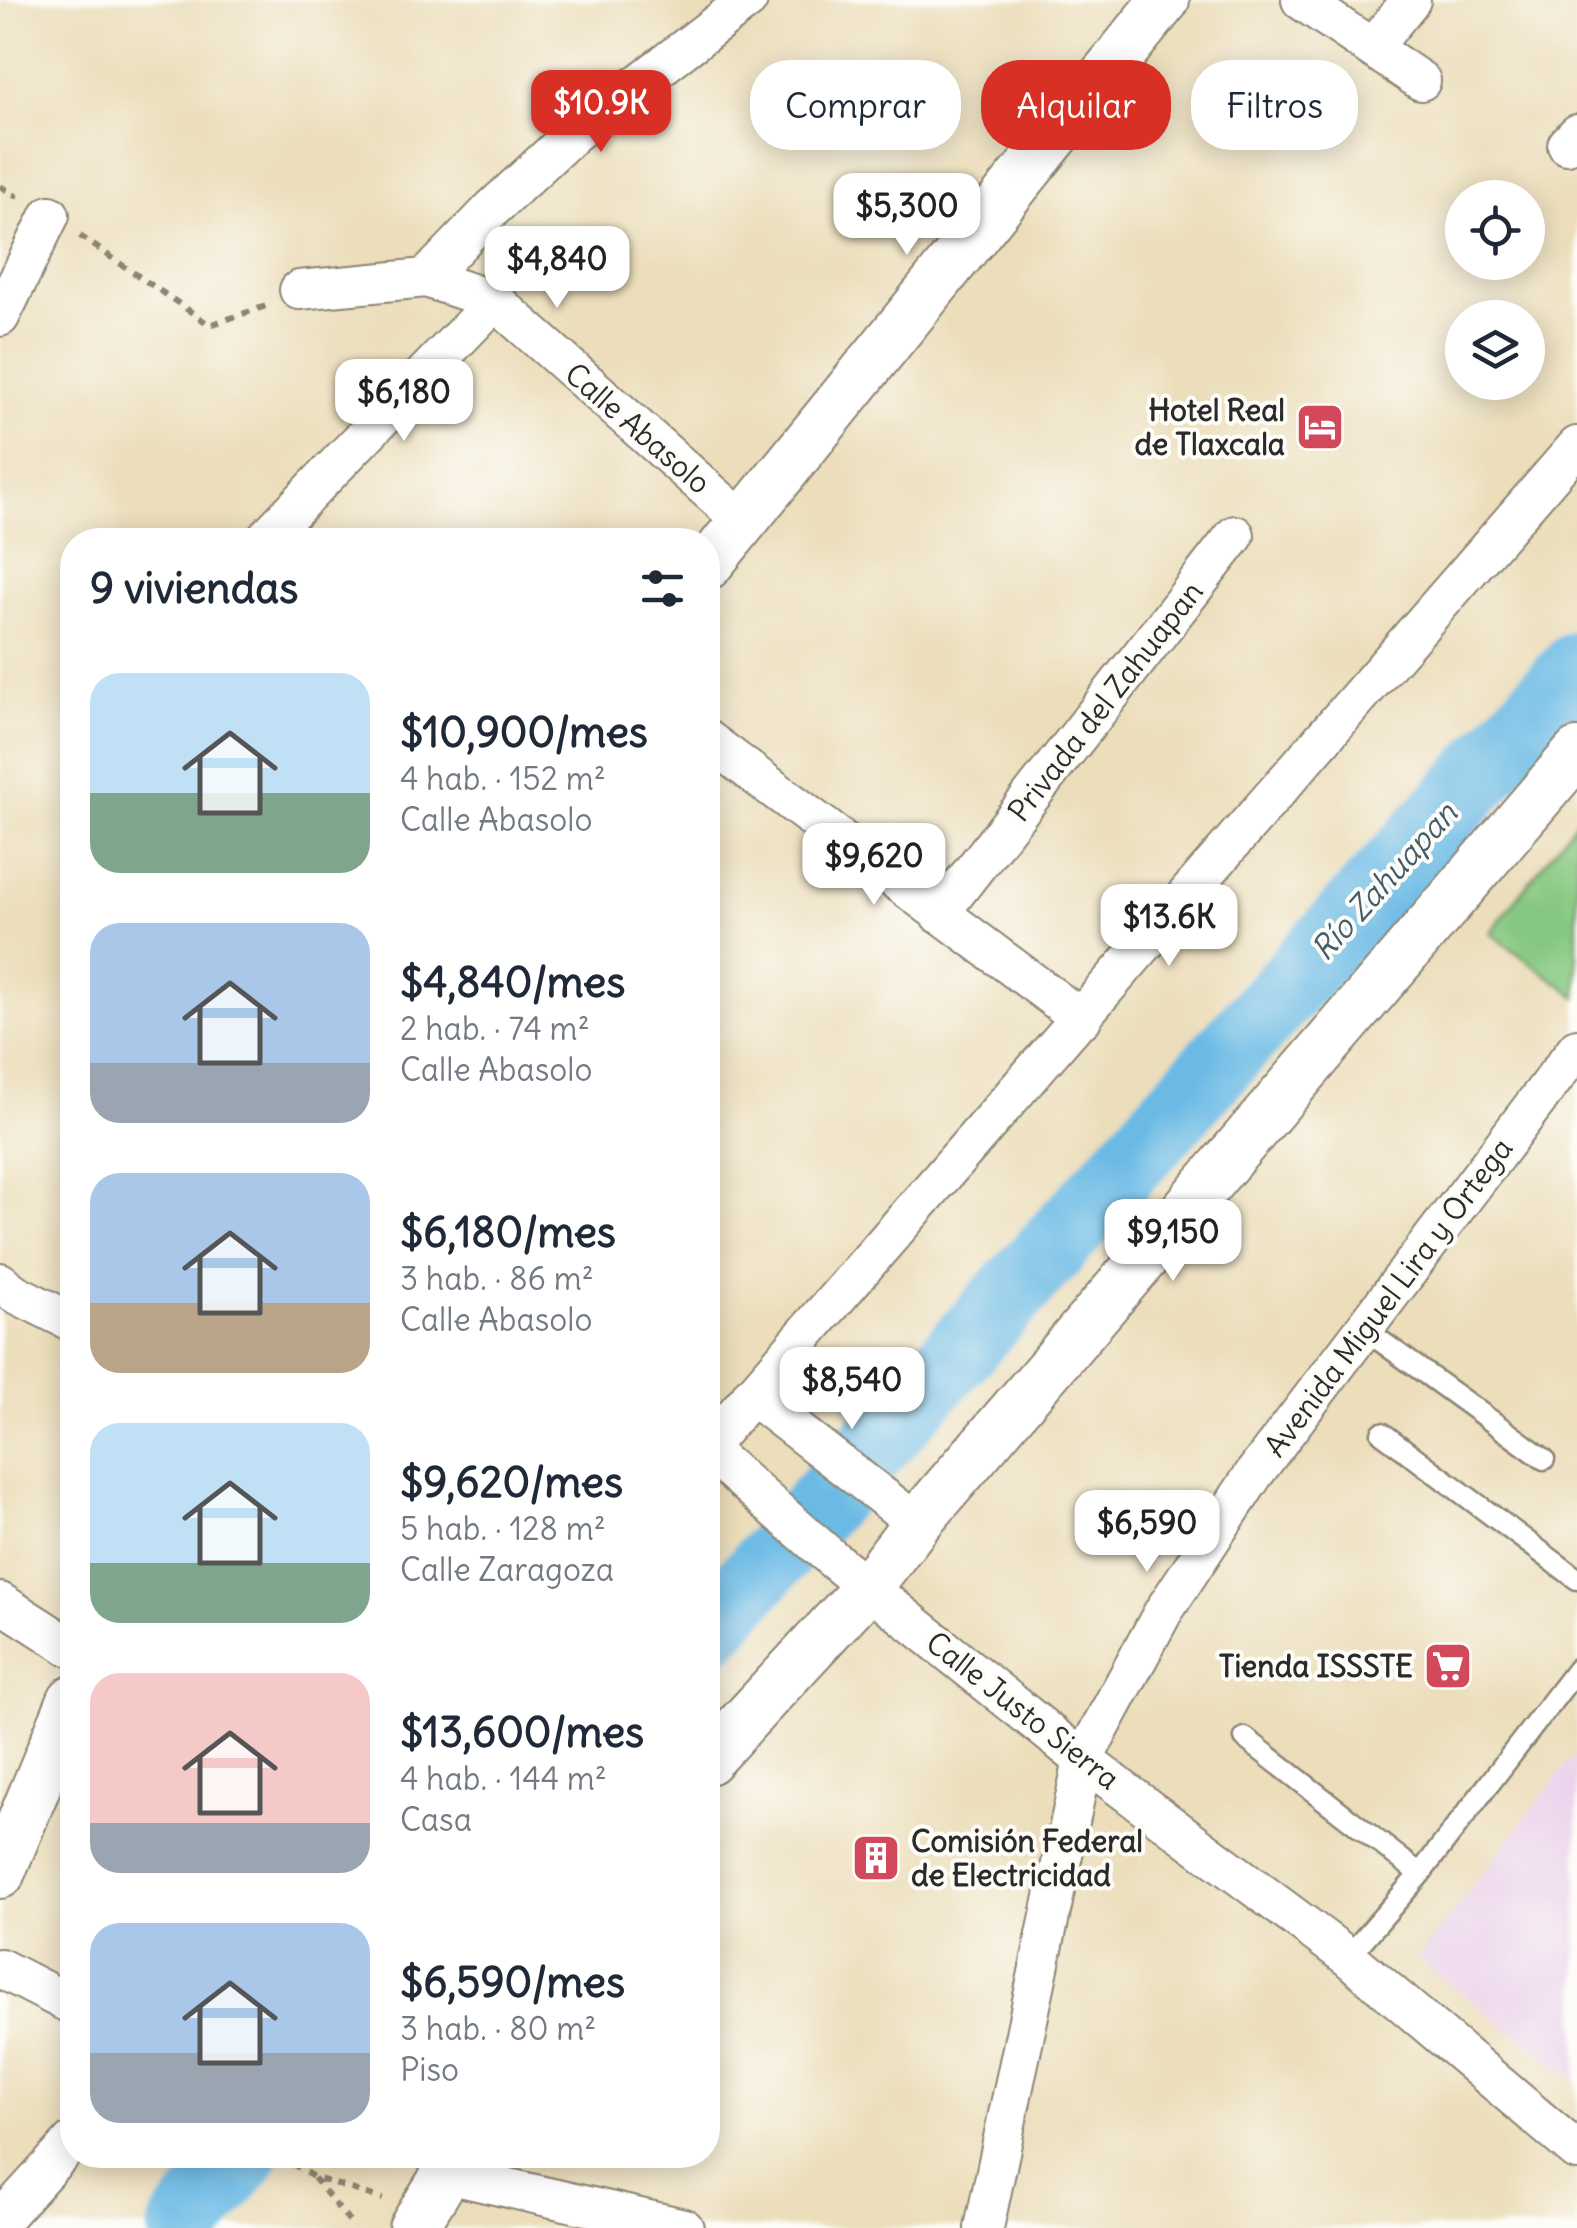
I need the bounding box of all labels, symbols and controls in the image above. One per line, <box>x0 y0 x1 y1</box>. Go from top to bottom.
chip: Comprar <box>750 60 961 150</box>
chip: Alquilar <box>981 60 1171 150</box>
chip: Filtros <box>1191 60 1358 150</box>
pin: $10.9K <box>520 70 682 155</box>
text: $10.9K <box>553 82 649 123</box>
pin: $5,300 <box>826 173 988 258</box>
map controls <box>1445 180 1545 400</box>
button: locate <box>1445 180 1545 280</box>
text: $5,300 <box>855 185 959 226</box>
pin: $4,840 <box>476 226 638 311</box>
text: $4,840 <box>507 238 607 279</box>
button: layers <box>1445 300 1545 400</box>
street label: Calle Abasolo <box>557 354 719 502</box>
pin: $6,180 <box>323 359 485 444</box>
text: $6,180 <box>357 371 451 412</box>
place label: Hotel Real de Tlaxcala <box>1134 391 1285 463</box>
hotel icon: Hotel Real de Tlaxcala <box>1294 401 1346 453</box>
icon: filters <box>635 561 690 616</box>
text: 9 viviendas <box>90 562 298 614</box>
street label: Privada del Zahuapan <box>999 573 1211 829</box>
text: $10,900/mes <box>400 706 648 758</box>
icon: home <box>170 713 290 833</box>
text: 4 hab. · 152 m² <box>400 758 606 799</box>
water label: Río Zahuapan <box>1302 792 1467 969</box>
text: Calle Abasolo <box>400 799 592 840</box>
pin: $9,620 <box>793 823 955 908</box>
text: $9,620 <box>824 835 924 876</box>
pin: $13.6K <box>1088 884 1250 969</box>
text: $13.6K <box>1123 896 1215 937</box>
text: $4,840/mes <box>400 956 625 1008</box>
icon: home <box>170 963 290 1083</box>
text: 2 hab. · 74 m² <box>400 1008 590 1049</box>
text: Calle Abasolo <box>400 1049 592 1090</box>
street label: Avenida Miguel Lira y Ortega <box>1256 1130 1520 1464</box>
pin: $9,150 <box>1092 1199 1254 1284</box>
text: $6,180/mes <box>400 1206 616 1258</box>
text: $9,150 <box>1126 1211 1220 1252</box>
icon: home <box>170 1213 290 1333</box>
text: 3 hab. · 86 m² <box>400 1258 594 1299</box>
text: Calle Abasolo <box>400 1299 592 1340</box>
pin: $8,540 <box>771 1347 933 1432</box>
text: $8,540 <box>802 1359 902 1400</box>
text: $9,620/mes <box>400 1456 623 1508</box>
icon: home <box>170 1463 290 1583</box>
pin: $6,590 <box>1066 1490 1228 1575</box>
text: $6,590 <box>1097 1502 1197 1543</box>
text: 5 hab. · 128 m² <box>400 1508 606 1549</box>
text: Calle Zaragoza <box>400 1549 614 1590</box>
street label: Calle Justo Sierra <box>919 1623 1127 1797</box>
supermarket icon: Tienda ISSSTE <box>1422 1640 1474 1692</box>
place label: Tienda ISSSTE <box>1219 1647 1413 1685</box>
text: $13,600/mes <box>400 1706 644 1758</box>
icon: home <box>170 1713 290 1833</box>
text: 4 hab. · 144 m² <box>400 1758 607 1799</box>
text: Casa <box>400 1799 472 1840</box>
place label: Comisión Federal de Electricidad <box>911 1822 1143 1894</box>
building icon: Comisión Federal de Electricidad <box>850 1832 902 1884</box>
text: $6,590/mes <box>400 1956 625 2008</box>
icon: home <box>170 1963 290 2083</box>
text: 3 hab. · 80 m² <box>400 2008 596 2049</box>
text: Piso <box>400 2049 459 2090</box>

